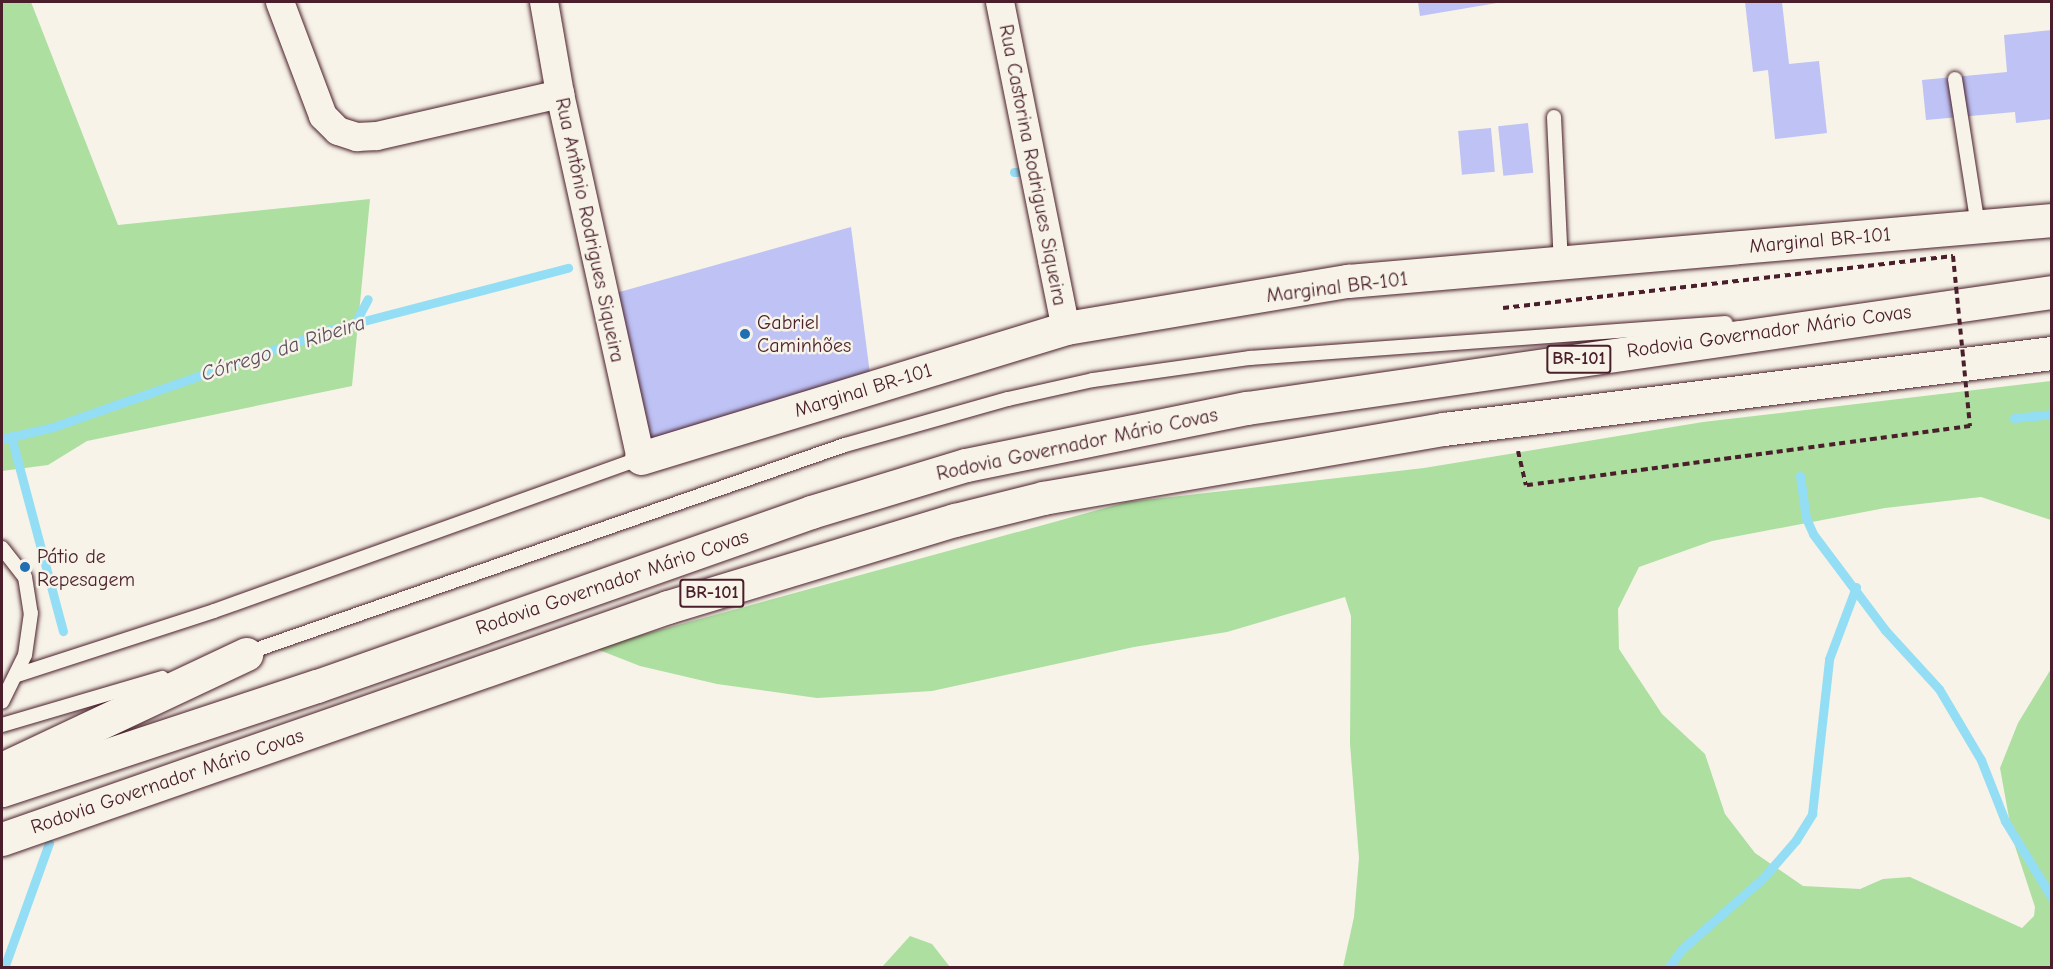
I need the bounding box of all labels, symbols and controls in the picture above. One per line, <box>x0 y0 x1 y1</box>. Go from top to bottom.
street label: Rua Castorina Rodrigues Siqueira <box>994 22 1072 308</box>
street label: Rua Antônio Rodrigues Siqueira <box>550 95 630 365</box>
street label: Marginal BR-101 <box>1748 222 1892 258</box>
street label: Marginal BR-101 <box>1265 266 1409 308</box>
street label: Rodovia Governador Mário Covas <box>1625 299 1913 363</box>
water label: Córrego da Ribeira <box>198 310 368 386</box>
place label: Gabriel Caminhões <box>757 310 851 357</box>
marker: Gabriel Caminhões <box>738 327 752 341</box>
road number: BR-101 <box>1546 344 1612 374</box>
street label: Marginal BR-101 <box>791 358 935 422</box>
street label: Rodovia Governador Mário Covas <box>934 402 1220 486</box>
street label: Rodovia Governador Mário Covas <box>472 524 752 640</box>
place label: Pátio de Repesagem <box>37 544 135 591</box>
marker: Pátio de Repesagem <box>18 560 32 574</box>
road number: BR-101 <box>679 578 745 608</box>
street label: Rodovia Governador Mário Covas <box>27 723 307 839</box>

